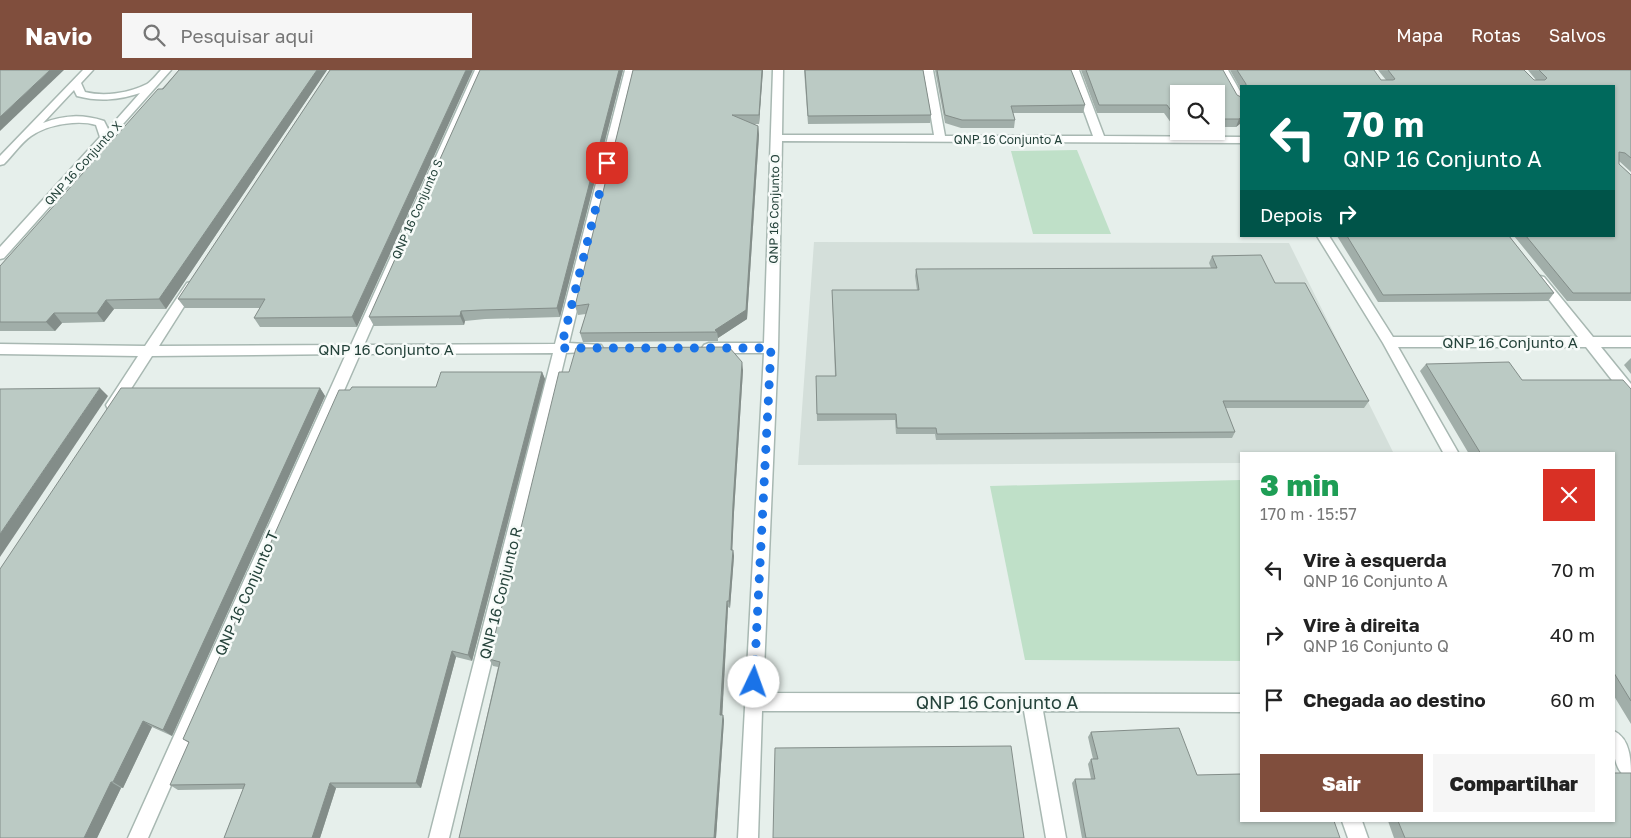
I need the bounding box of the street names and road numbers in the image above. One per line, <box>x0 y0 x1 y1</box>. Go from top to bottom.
street label: QNP 16 Conjunto X <box>41 118 125 208</box>
street label: QNP 16 Conjunto A <box>954 132 1062 147</box>
street label: QNP 16 Conjunto O <box>766 154 782 264</box>
street label: QNP 16 Conjunto S <box>388 156 446 261</box>
street label: QNP 16 Conjunto A <box>1442 333 1578 351</box>
street label: QNP 16 Conjunto A <box>318 340 454 358</box>
street label: QNP 16 Conjunto R <box>475 525 525 661</box>
street label: QNP 16 Conjunto T <box>210 528 282 658</box>
street label: QNP 16 Conjunto A <box>916 691 1078 713</box>

